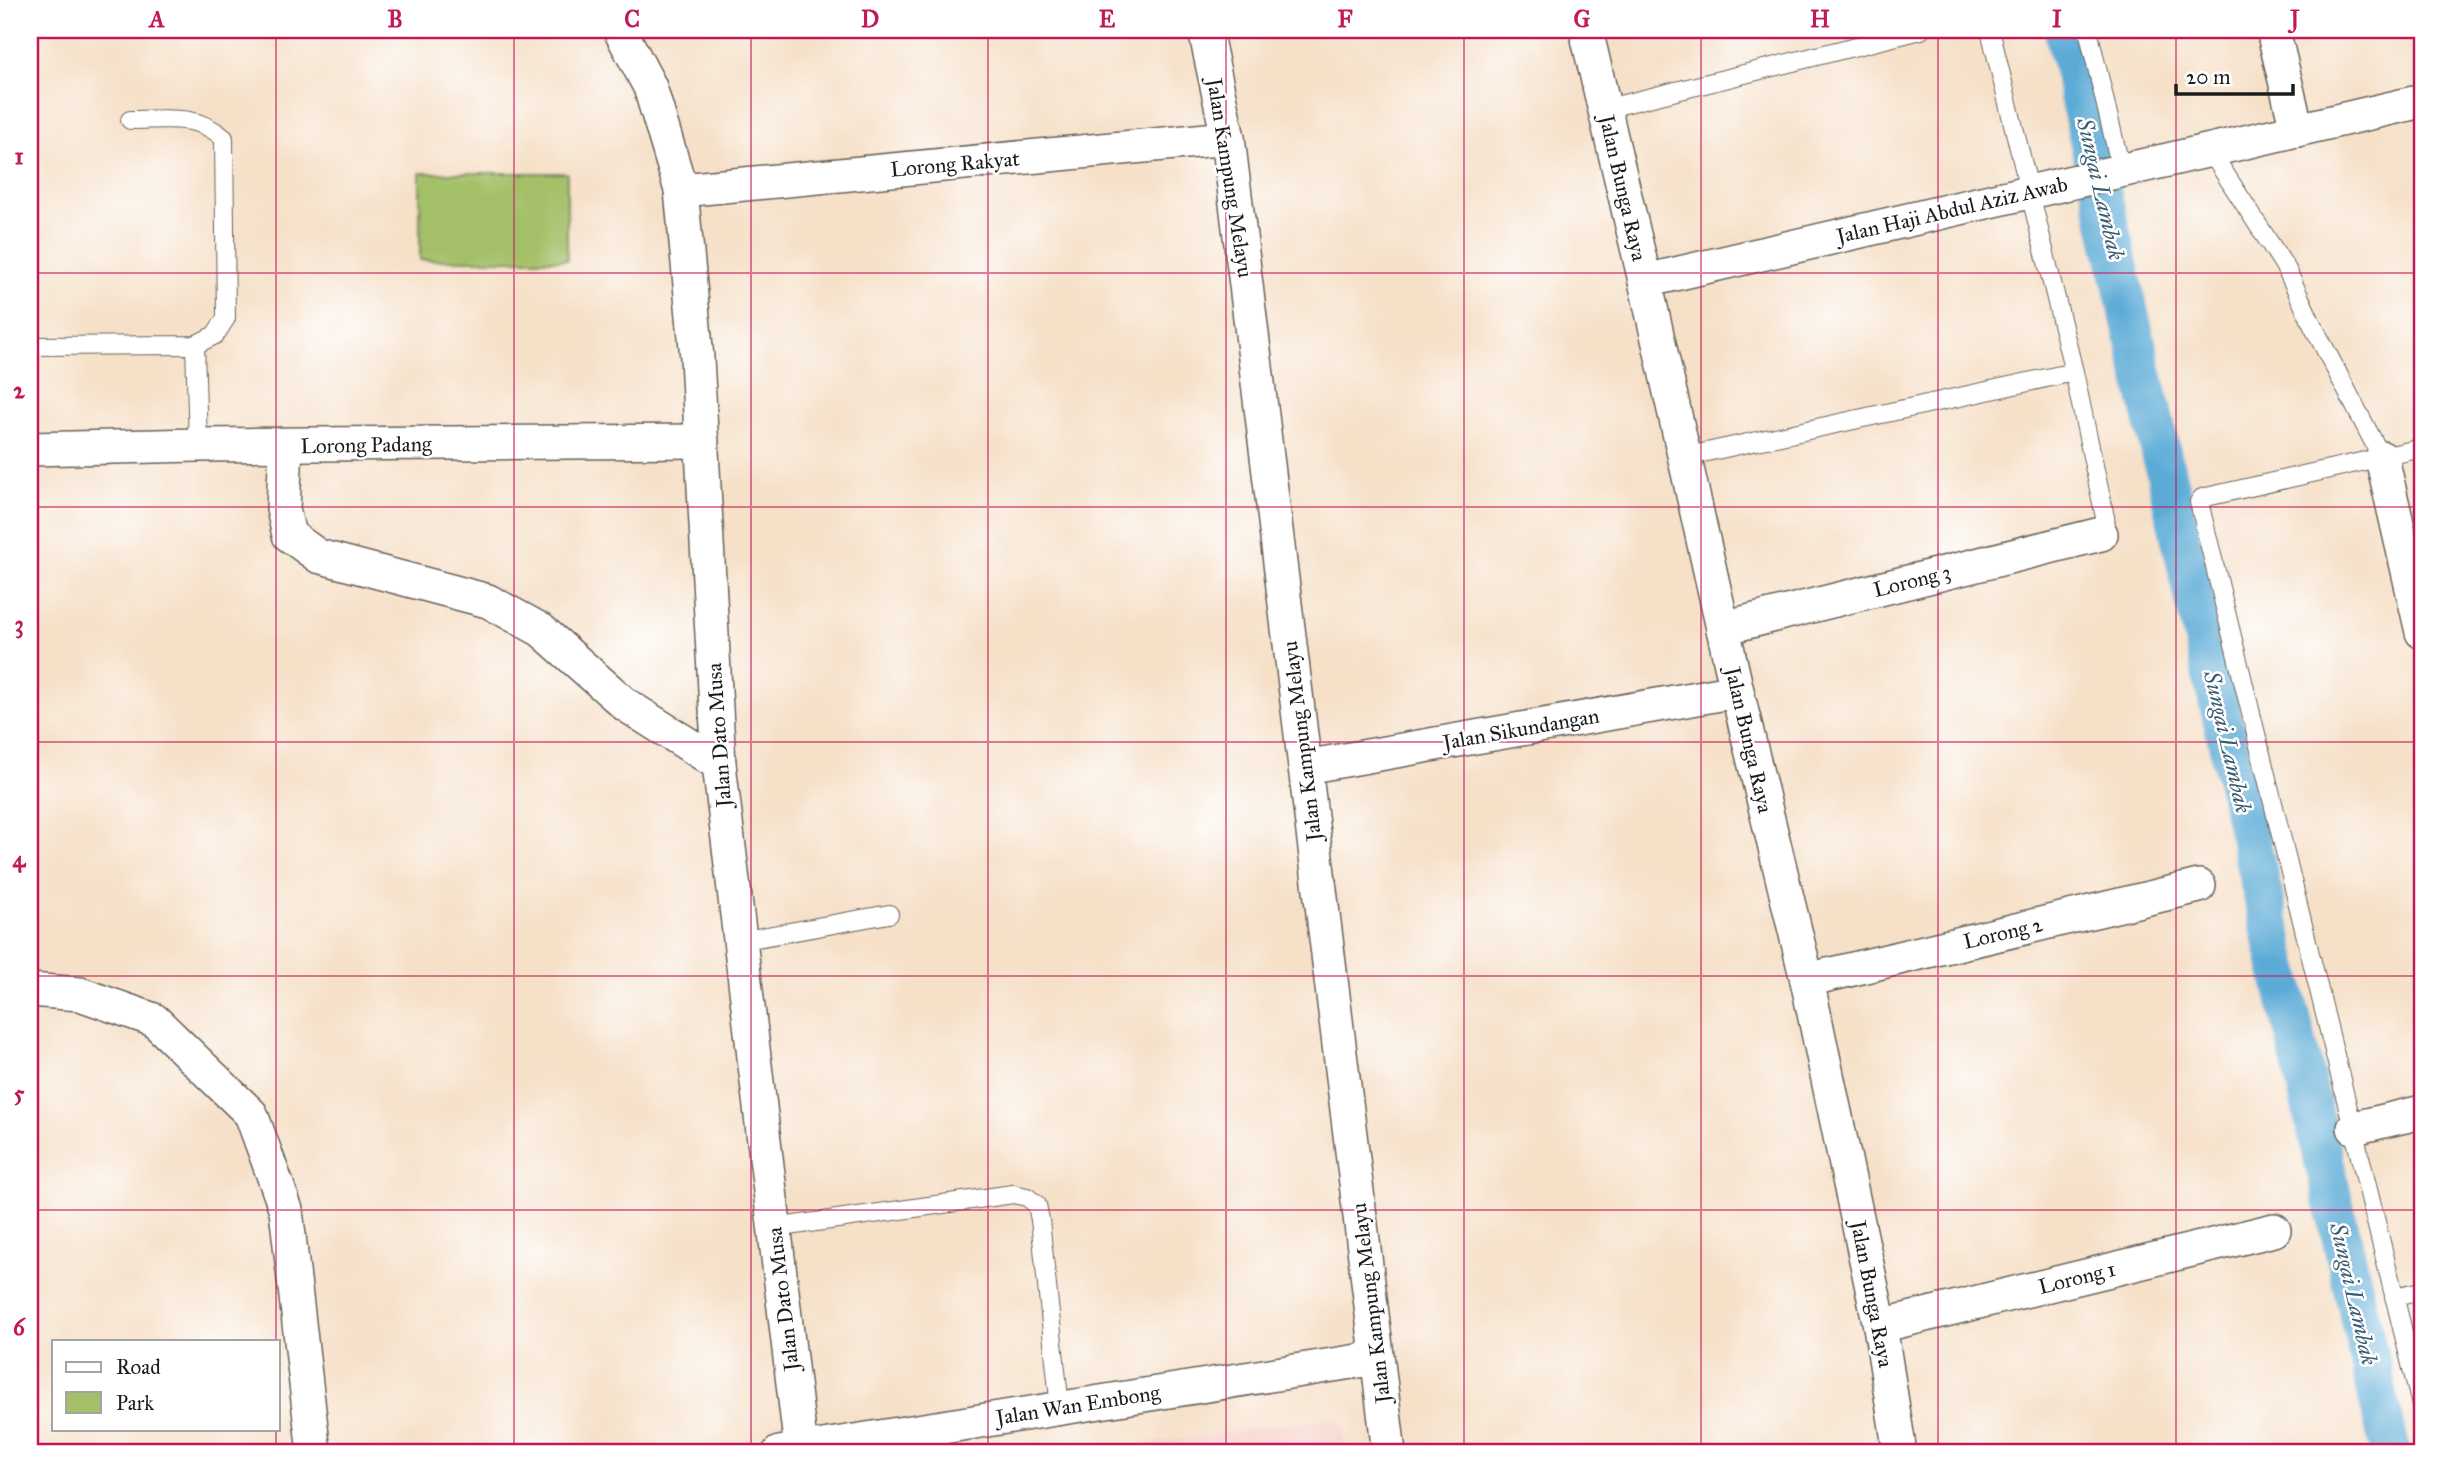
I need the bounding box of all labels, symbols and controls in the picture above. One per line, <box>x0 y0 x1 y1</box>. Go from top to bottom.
text: A <box>147 5 165 33</box>
text: B <box>387 5 403 33</box>
text: C <box>624 5 640 33</box>
text: D <box>861 5 879 33</box>
text: E <box>1099 5 1116 33</box>
text: F <box>1337 5 1353 33</box>
text: G <box>1574 5 1591 33</box>
text: H <box>1810 5 1830 33</box>
text: I <box>2052 5 2062 33</box>
text: J <box>2287 5 2300 34</box>
scale bar <box>2176 52 2293 96</box>
text: 20 m <box>2186 64 2231 90</box>
street label: Jalan Kampung Melayu <box>1201 74 1259 280</box>
street label: Jalan Bunga Raya <box>1593 111 1652 264</box>
water label: Sungai Lambak <box>2071 114 2131 263</box>
text: 1 <box>14 142 24 170</box>
street label: Lorong Rakyat <box>889 145 1021 183</box>
street label: Jalan Haji Abdul Aziz Awab <box>1832 171 2070 250</box>
text: 2 <box>13 376 25 404</box>
street label: Lorong Padang <box>300 431 432 459</box>
street label: Lorong 3 <box>1871 559 1953 603</box>
text: 3 <box>14 610 24 639</box>
street label: Jalan Kampung Melayu <box>1277 639 1327 845</box>
street label: Jalan Dato Musa <box>701 662 737 810</box>
street label: Jalan Bunga Raya <box>1719 663 1778 816</box>
water label: Sungai Lambak <box>2198 667 2258 816</box>
street label: Jalan Sikundangan <box>1439 702 1601 756</box>
text: 4 <box>13 845 27 873</box>
street label: Lorong 2 <box>1961 911 2046 955</box>
text: 5 <box>14 1079 25 1107</box>
street label: Jalan Kampung Melayu <box>1346 1201 1396 1407</box>
street label: Jalan Bunga Raya <box>1845 1216 1899 1370</box>
water label: Sungai Lambak <box>2324 1219 2384 1368</box>
street label: Jalan Dato Musa <box>761 1226 805 1374</box>
street label: Lorong 1 <box>2036 1256 2118 1300</box>
text: 6 <box>13 1313 26 1341</box>
legend <box>52 1340 280 1430</box>
text: Road <box>116 1354 161 1380</box>
street label: Jalan Wan Embong <box>992 1379 1162 1431</box>
text: Park <box>116 1390 154 1416</box>

